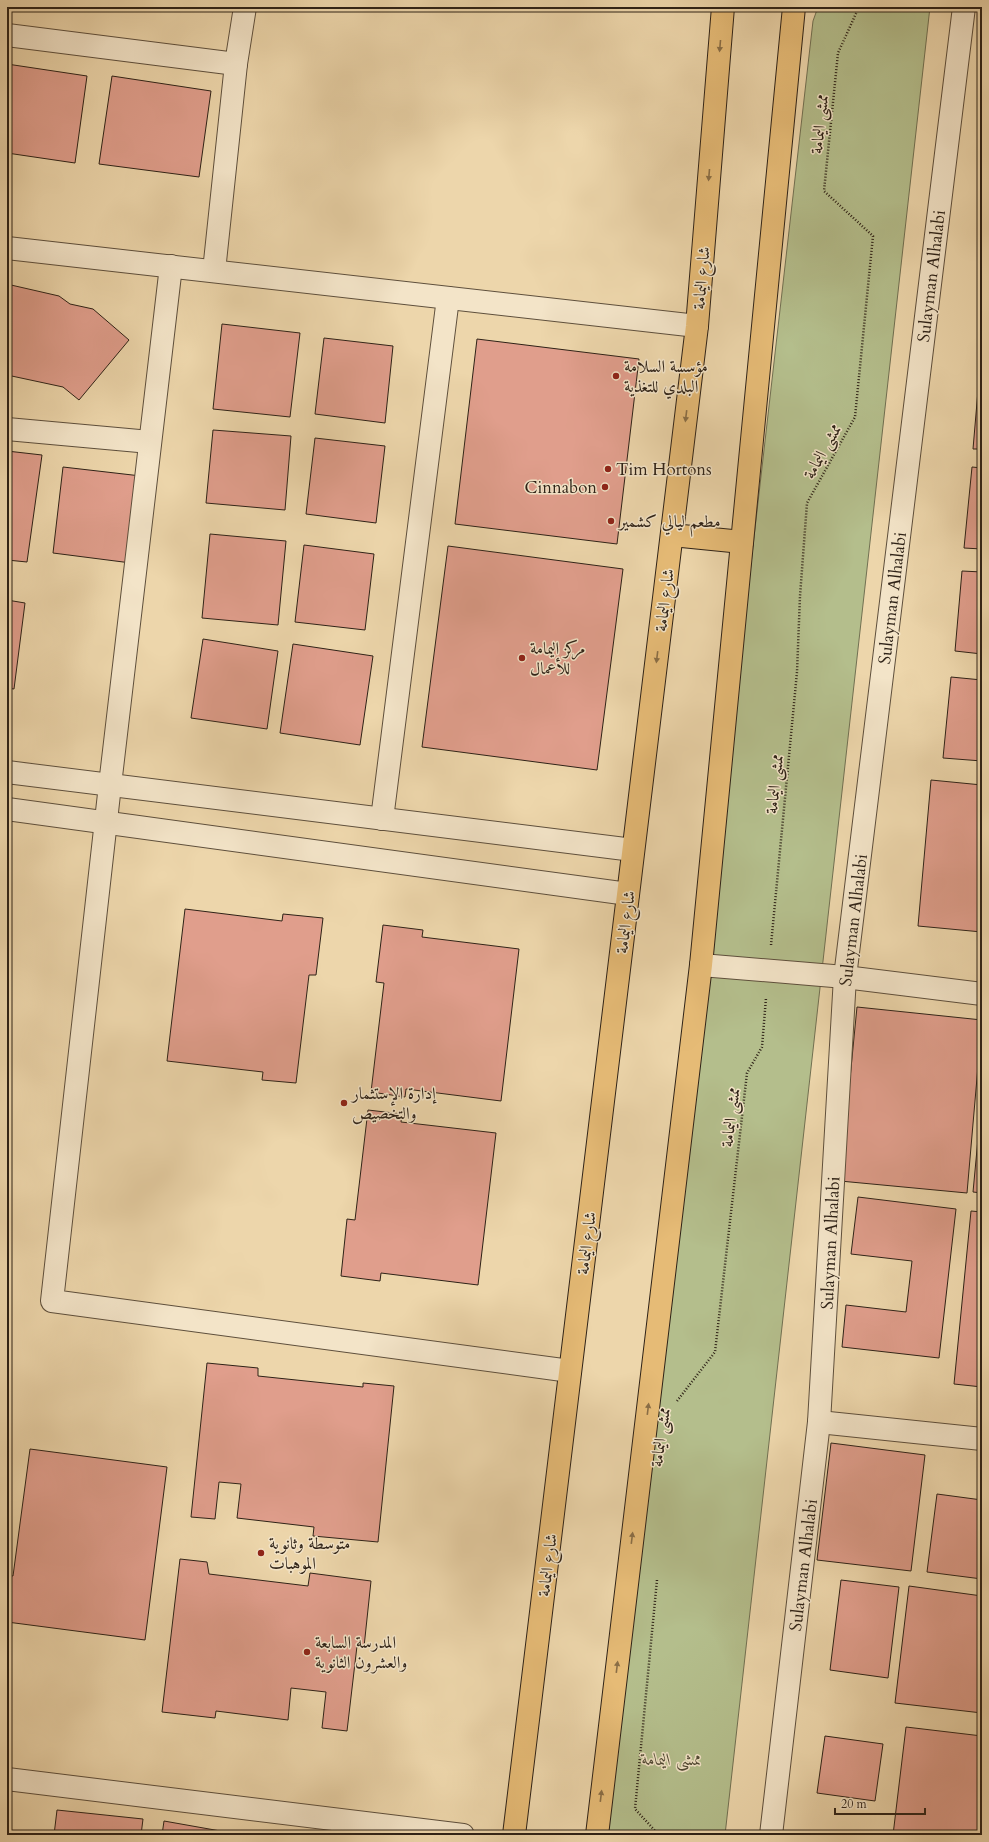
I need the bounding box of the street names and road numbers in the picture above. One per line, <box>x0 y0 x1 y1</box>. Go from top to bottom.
street label: ممشى اليمامة <box>805 93 835 155</box>
street label: Sulayman Alhalabi <box>912 208 951 344</box>
street label: شارع اليمامة <box>687 246 718 311</box>
street label: ممشى اليمامة <box>798 419 848 484</box>
street label: Sulayman Alhalabi <box>873 530 912 666</box>
street label: شارع اليمامة <box>649 567 682 633</box>
street label: ممشى اليمامة <box>760 753 790 815</box>
street label: Sulayman Alhalabi <box>834 852 873 988</box>
street label: شارع اليمامة <box>610 889 643 955</box>
street label: ممشى اليمامة <box>715 1086 747 1149</box>
street label: Sulayman Alhalabi <box>816 1176 845 1310</box>
street label: شارع اليمامة <box>571 1210 604 1276</box>
street label: ممشى اليمامة <box>645 1406 677 1469</box>
street label: Sulayman Alhalabi <box>784 1497 823 1633</box>
street label: شارع اليمامة <box>532 1532 565 1598</box>

